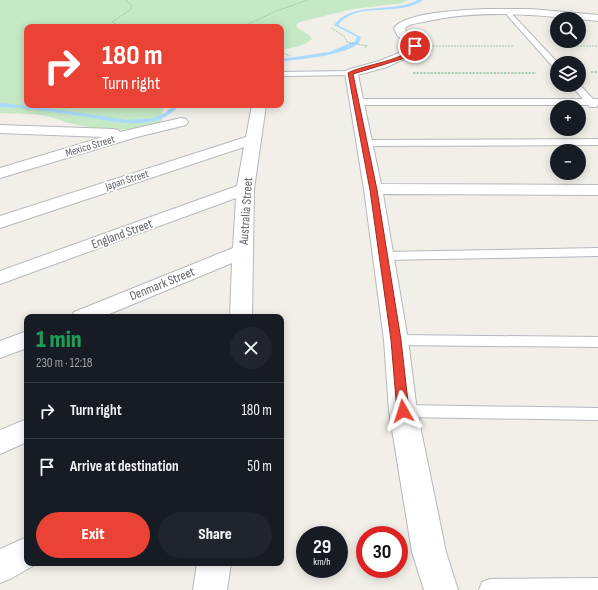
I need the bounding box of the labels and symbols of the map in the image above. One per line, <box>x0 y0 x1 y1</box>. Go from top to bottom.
pin <box>398 29 432 63</box>
street label: Mexico Street <box>64 132 117 160</box>
street label: Japan Street <box>103 167 151 193</box>
street label: Australia Street <box>236 177 256 246</box>
street label: England Street <box>89 216 155 252</box>
street label: Denmark Street <box>127 264 197 304</box>
position arrow <box>382 390 424 432</box>
speed limit sign: 30 <box>356 526 408 578</box>

